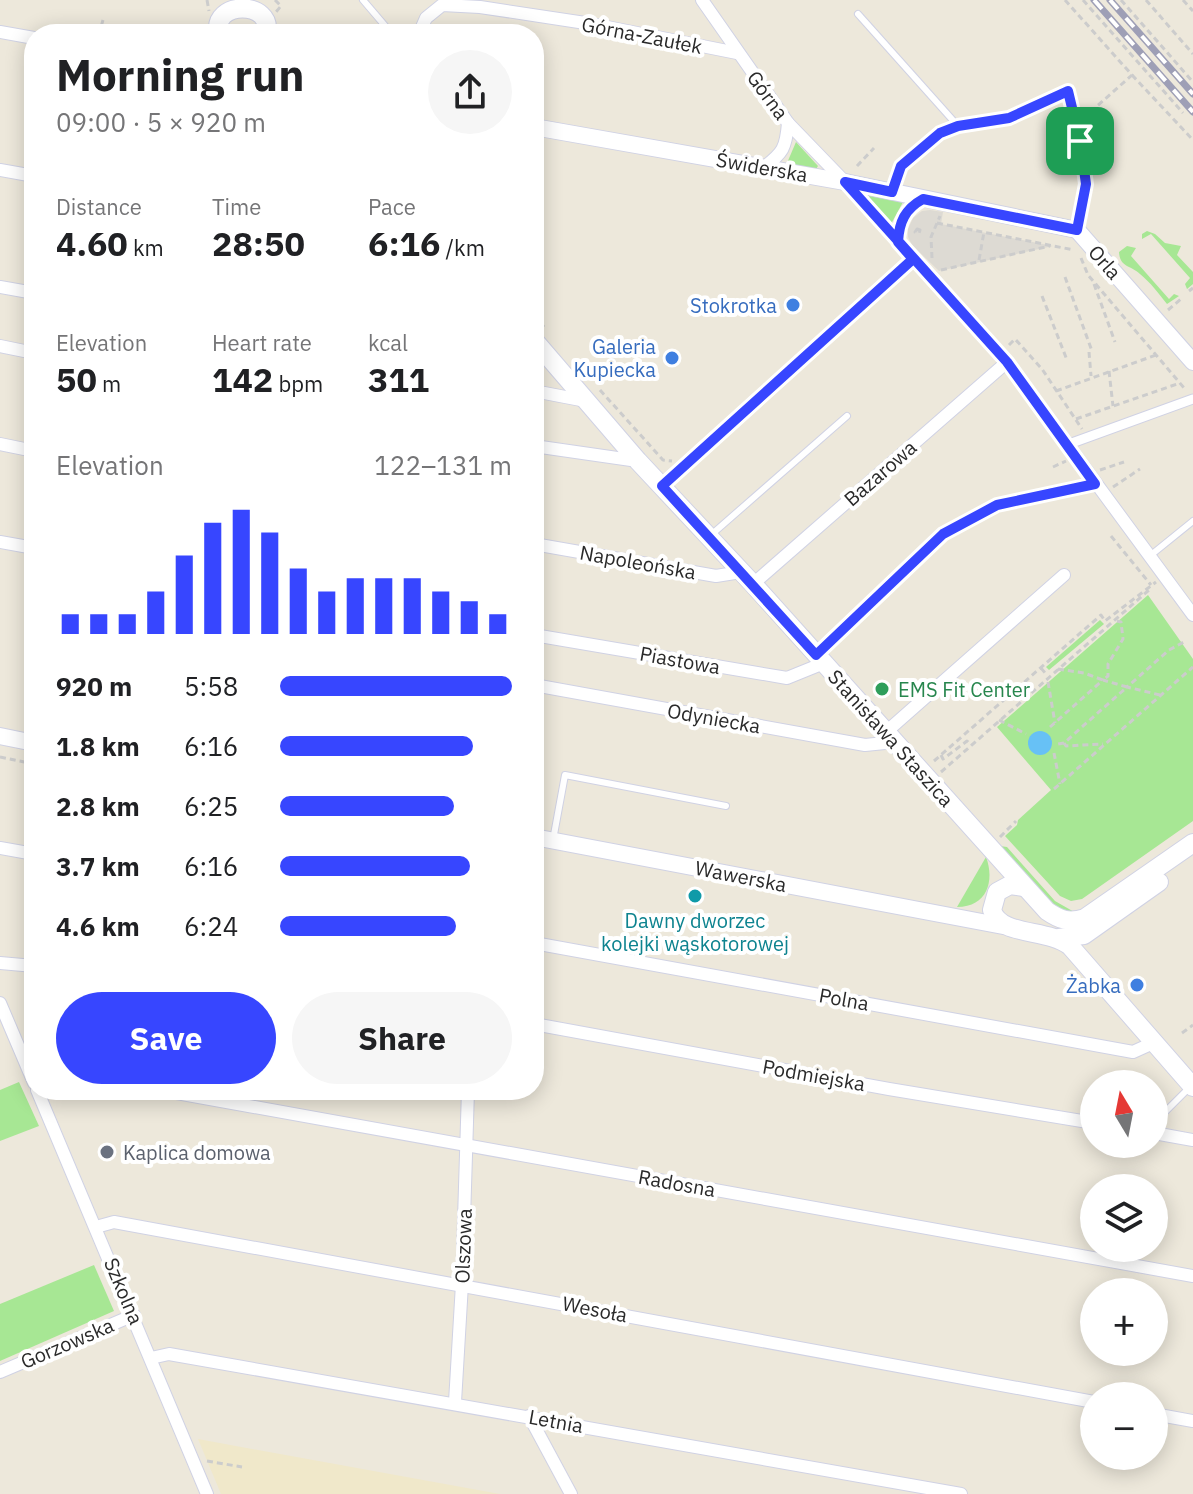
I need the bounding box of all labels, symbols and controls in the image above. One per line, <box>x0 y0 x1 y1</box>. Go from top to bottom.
street label: Górna-Zaułek <box>579 10 705 60</box>
text: Morning run <box>56 46 305 103</box>
button: share <box>428 50 512 134</box>
street label: Górna <box>741 65 795 125</box>
text: 09:00 · 5 × 920 m <box>56 105 266 139</box>
pin <box>1046 107 1114 175</box>
icon: arrive <box>1058 119 1102 163</box>
street label: Świderska <box>714 146 810 188</box>
text: Distance <box>56 192 142 221</box>
text: Time <box>212 192 261 221</box>
text: Pace <box>368 192 416 221</box>
text: 4.60 <box>56 221 128 265</box>
text: 28:50 <box>212 221 305 265</box>
text: 6:16 <box>368 221 440 265</box>
text: km <box>128 233 164 262</box>
text: /km <box>440 233 485 262</box>
street label: Orla <box>1082 239 1128 285</box>
place label: Stokrotka <box>690 292 777 319</box>
marker: Stokrotka <box>784 296 802 314</box>
text: Elevation <box>56 328 147 357</box>
text: Heart rate <box>212 328 312 357</box>
text: kcal <box>368 328 408 357</box>
place label: Galeria Kupiecka <box>573 333 656 383</box>
marker: Galeria Kupiecka <box>663 349 681 367</box>
text: 50 <box>56 357 97 401</box>
text: 142 <box>212 357 273 401</box>
text: 311 <box>368 357 429 401</box>
text: m <box>97 369 121 398</box>
text: bpm <box>273 369 323 398</box>
street label: Bazarowa <box>838 434 922 512</box>
text: Elevation <box>56 448 164 482</box>
text: 122–131 m <box>374 448 512 482</box>
street label: Napoleońska <box>578 539 698 586</box>
street label: Piastowa <box>638 640 723 680</box>
street label: Stanisława Staszica <box>822 664 960 813</box>
text: 920 m <box>56 669 132 703</box>
text: 5:58 <box>184 669 238 703</box>
place label: EMS Fit Center <box>898 676 1030 703</box>
marker: EMS Fit Center <box>873 680 891 698</box>
street label: Odyniecka <box>665 697 763 740</box>
text: 1.8 km <box>56 729 140 763</box>
text: 6:16 <box>184 729 238 763</box>
text: 2.8 km <box>56 789 140 823</box>
text: 6:25 <box>184 789 238 823</box>
text: 3.7 km <box>56 849 140 883</box>
text: 6:16 <box>184 849 238 883</box>
street label: Wawerska <box>693 854 789 898</box>
marker: Dawny dworzec kolejki wąskotorowej <box>686 887 704 905</box>
place label: Dawny dworzec kolejki wąskotorowej <box>601 907 789 957</box>
text: 4.6 km <box>56 909 140 943</box>
text: 6:24 <box>184 909 238 943</box>
place label: Żabka <box>1066 972 1121 999</box>
marker: Żabka <box>1128 976 1146 994</box>
street label: Polna <box>817 981 871 1017</box>
button: Save <box>56 992 276 1084</box>
button: Share <box>292 992 512 1084</box>
street label: Podmiejska <box>761 1053 868 1097</box>
north arrow <box>1080 1070 1168 1158</box>
map controls <box>1080 1070 1168 1470</box>
place label: Kaplica domowa <box>123 1139 271 1166</box>
marker: Kaplica domowa <box>98 1143 116 1161</box>
street label: Radosna <box>636 1163 718 1203</box>
button: layers <box>1080 1174 1168 1262</box>
street label: Olszowa <box>448 1208 478 1284</box>
street label: Szkolna <box>98 1254 150 1329</box>
button: + <box>1080 1278 1168 1366</box>
street label: Wesoła <box>560 1289 630 1329</box>
street label: Gorzowska <box>16 1311 118 1375</box>
button: − <box>1080 1382 1168 1470</box>
street label: Letnia <box>527 1403 586 1439</box>

